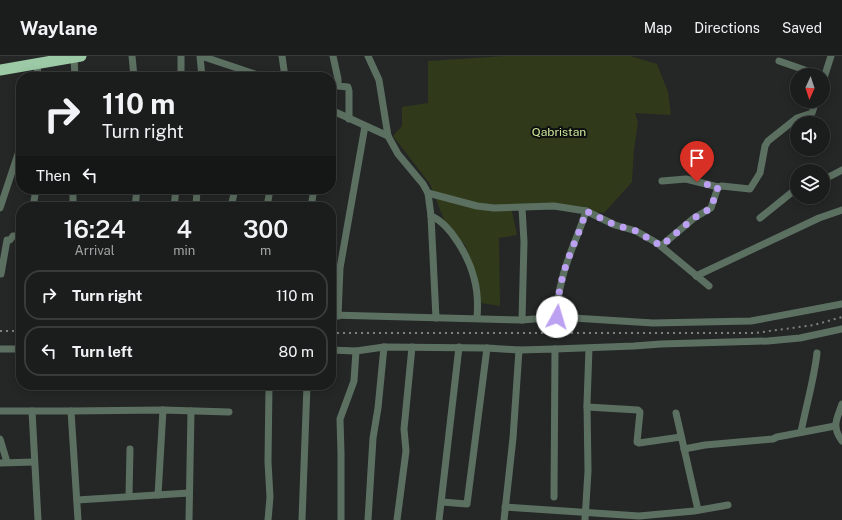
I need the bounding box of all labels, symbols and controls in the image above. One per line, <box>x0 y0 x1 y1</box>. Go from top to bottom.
text: Waylane <box>20 17 98 39</box>
text: Map <box>644 20 672 36</box>
text: Directions <box>694 20 760 36</box>
text: Saved <box>782 20 822 36</box>
north arrow <box>790 68 830 108</box>
map controls <box>790 68 830 204</box>
text: 110 m <box>102 87 175 120</box>
icon: right <box>36 88 88 140</box>
button: sound <box>790 116 830 156</box>
text: Turn right <box>102 121 184 142</box>
park label: Qabristan <box>532 125 586 139</box>
pin <box>680 141 714 182</box>
icon: arrive <box>686 147 708 169</box>
icon: left <box>79 164 101 186</box>
button: layers <box>790 164 830 204</box>
text: Then <box>36 167 71 184</box>
text: 16:24 <box>64 215 126 243</box>
text: 4 <box>177 215 192 243</box>
text: 300 <box>243 215 288 243</box>
text: Arrival <box>75 243 115 258</box>
text: min <box>173 243 195 258</box>
text: m <box>260 243 271 258</box>
icon: right <box>38 284 60 306</box>
text: Turn right <box>72 287 142 304</box>
text: 110 m <box>276 287 314 304</box>
position arrow <box>536 296 578 338</box>
icon: left <box>38 340 60 362</box>
text: Turn left <box>72 343 133 360</box>
text: 80 m <box>279 343 314 360</box>

